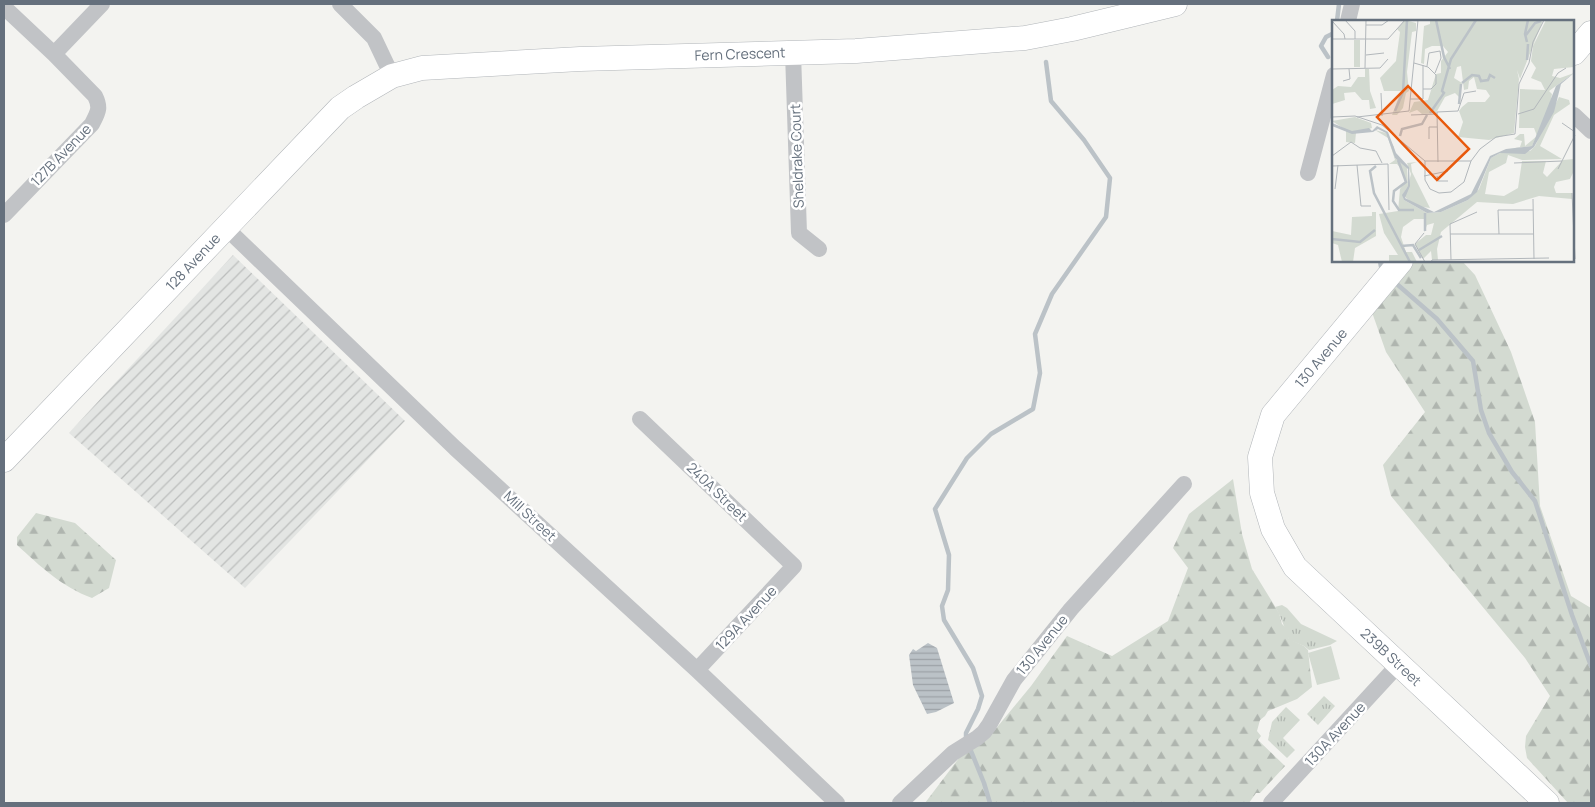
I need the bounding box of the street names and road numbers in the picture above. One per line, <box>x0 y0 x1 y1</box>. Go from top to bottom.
street label: Fern Crescent <box>694 42 786 65</box>
street label: Sheldrake Court <box>785 103 808 208</box>
street label: 127B Avenue <box>26 119 95 190</box>
street label: 128 Avenue <box>161 229 224 295</box>
street label: 130 Avenue <box>1290 324 1351 392</box>
street label: 240A Street <box>683 458 752 526</box>
street label: Mill Street <box>500 486 561 545</box>
street label: 129A Avenue <box>711 581 780 654</box>
street label: 130 Avenue <box>1011 611 1072 679</box>
street label: 239B Street <box>1357 623 1426 690</box>
street label: 130A Avenue <box>1300 697 1369 770</box>

